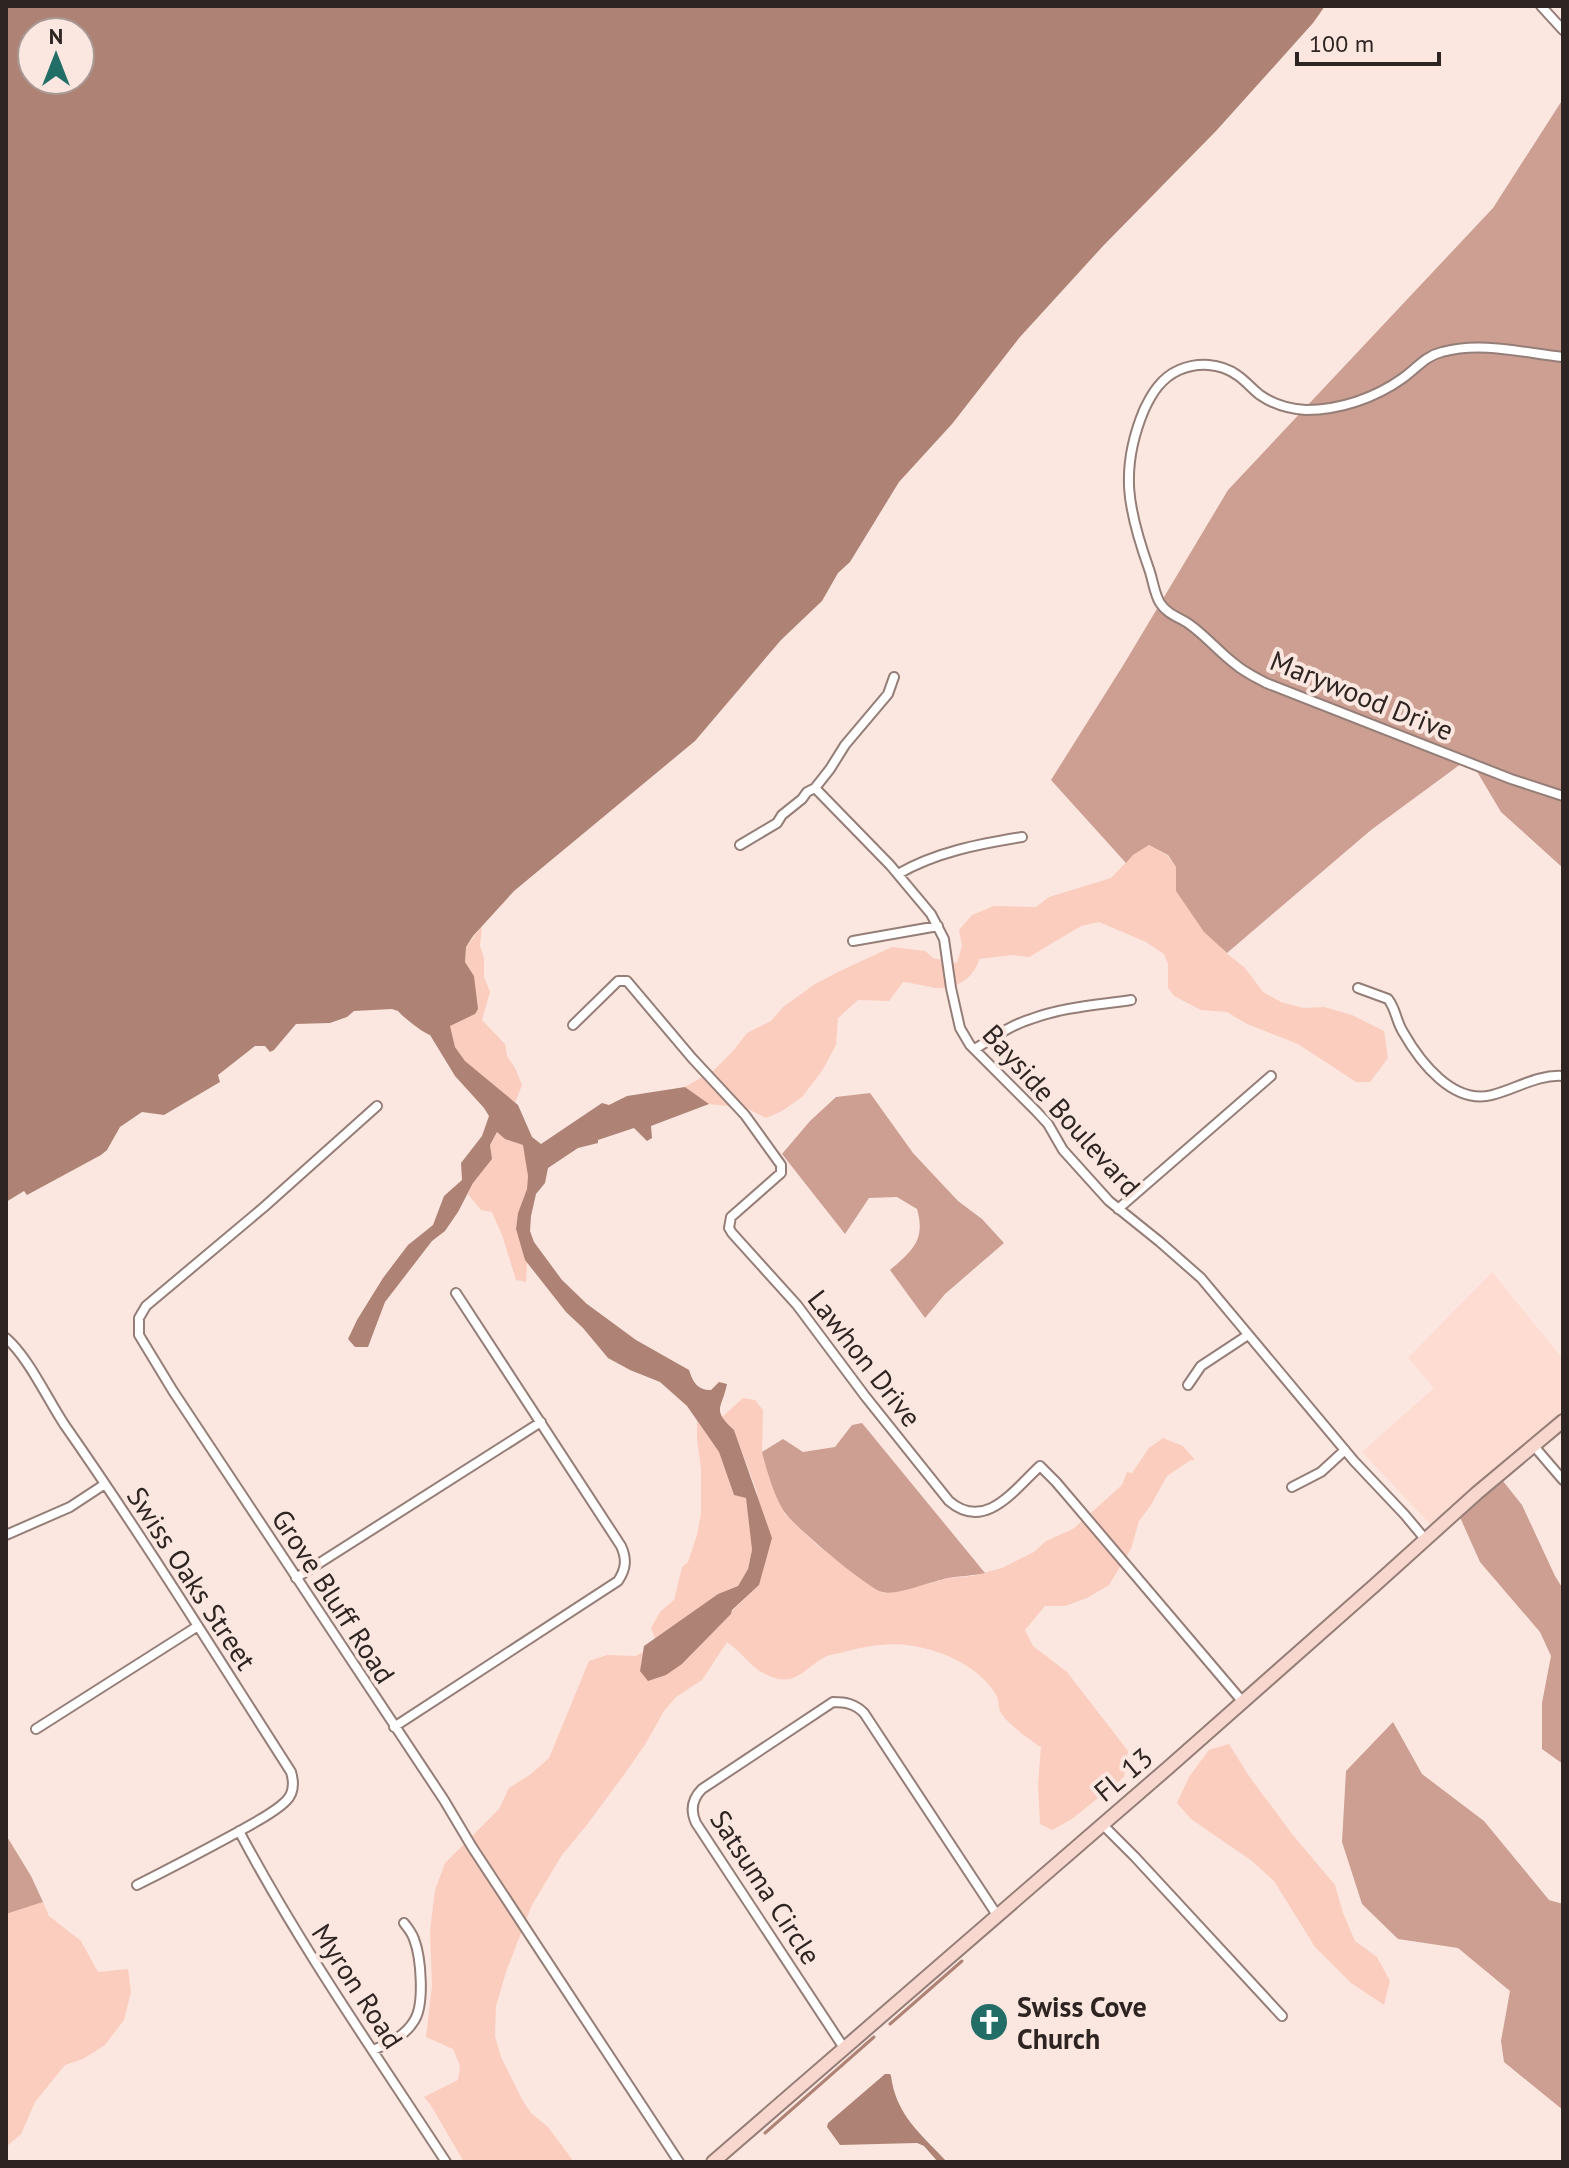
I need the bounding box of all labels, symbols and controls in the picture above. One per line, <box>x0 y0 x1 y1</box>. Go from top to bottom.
north arrow <box>16 16 96 96</box>
scale bar <box>1297 16 1439 66</box>
text: N <box>49 22 63 50</box>
text: 100 m <box>1309 28 1374 59</box>
street label: Marywood Drive <box>1265 641 1459 749</box>
street label: Bayside Boulevard <box>975 1016 1149 1204</box>
street label: Lawhon Drive <box>800 1282 930 1434</box>
street label: Swiss Oaks Street <box>119 1479 265 1677</box>
street label: Grove Bluff Road <box>264 1502 404 1690</box>
street label: FL 13 <box>1086 1739 1160 1809</box>
street label: Satsuma Circle <box>702 1803 830 1971</box>
street label: Myron Road <box>304 1916 412 2056</box>
place label: Swiss Cove Church <box>1017 1988 1147 2057</box>
church icon: Swiss Cove Church <box>968 2001 1010 2043</box>

